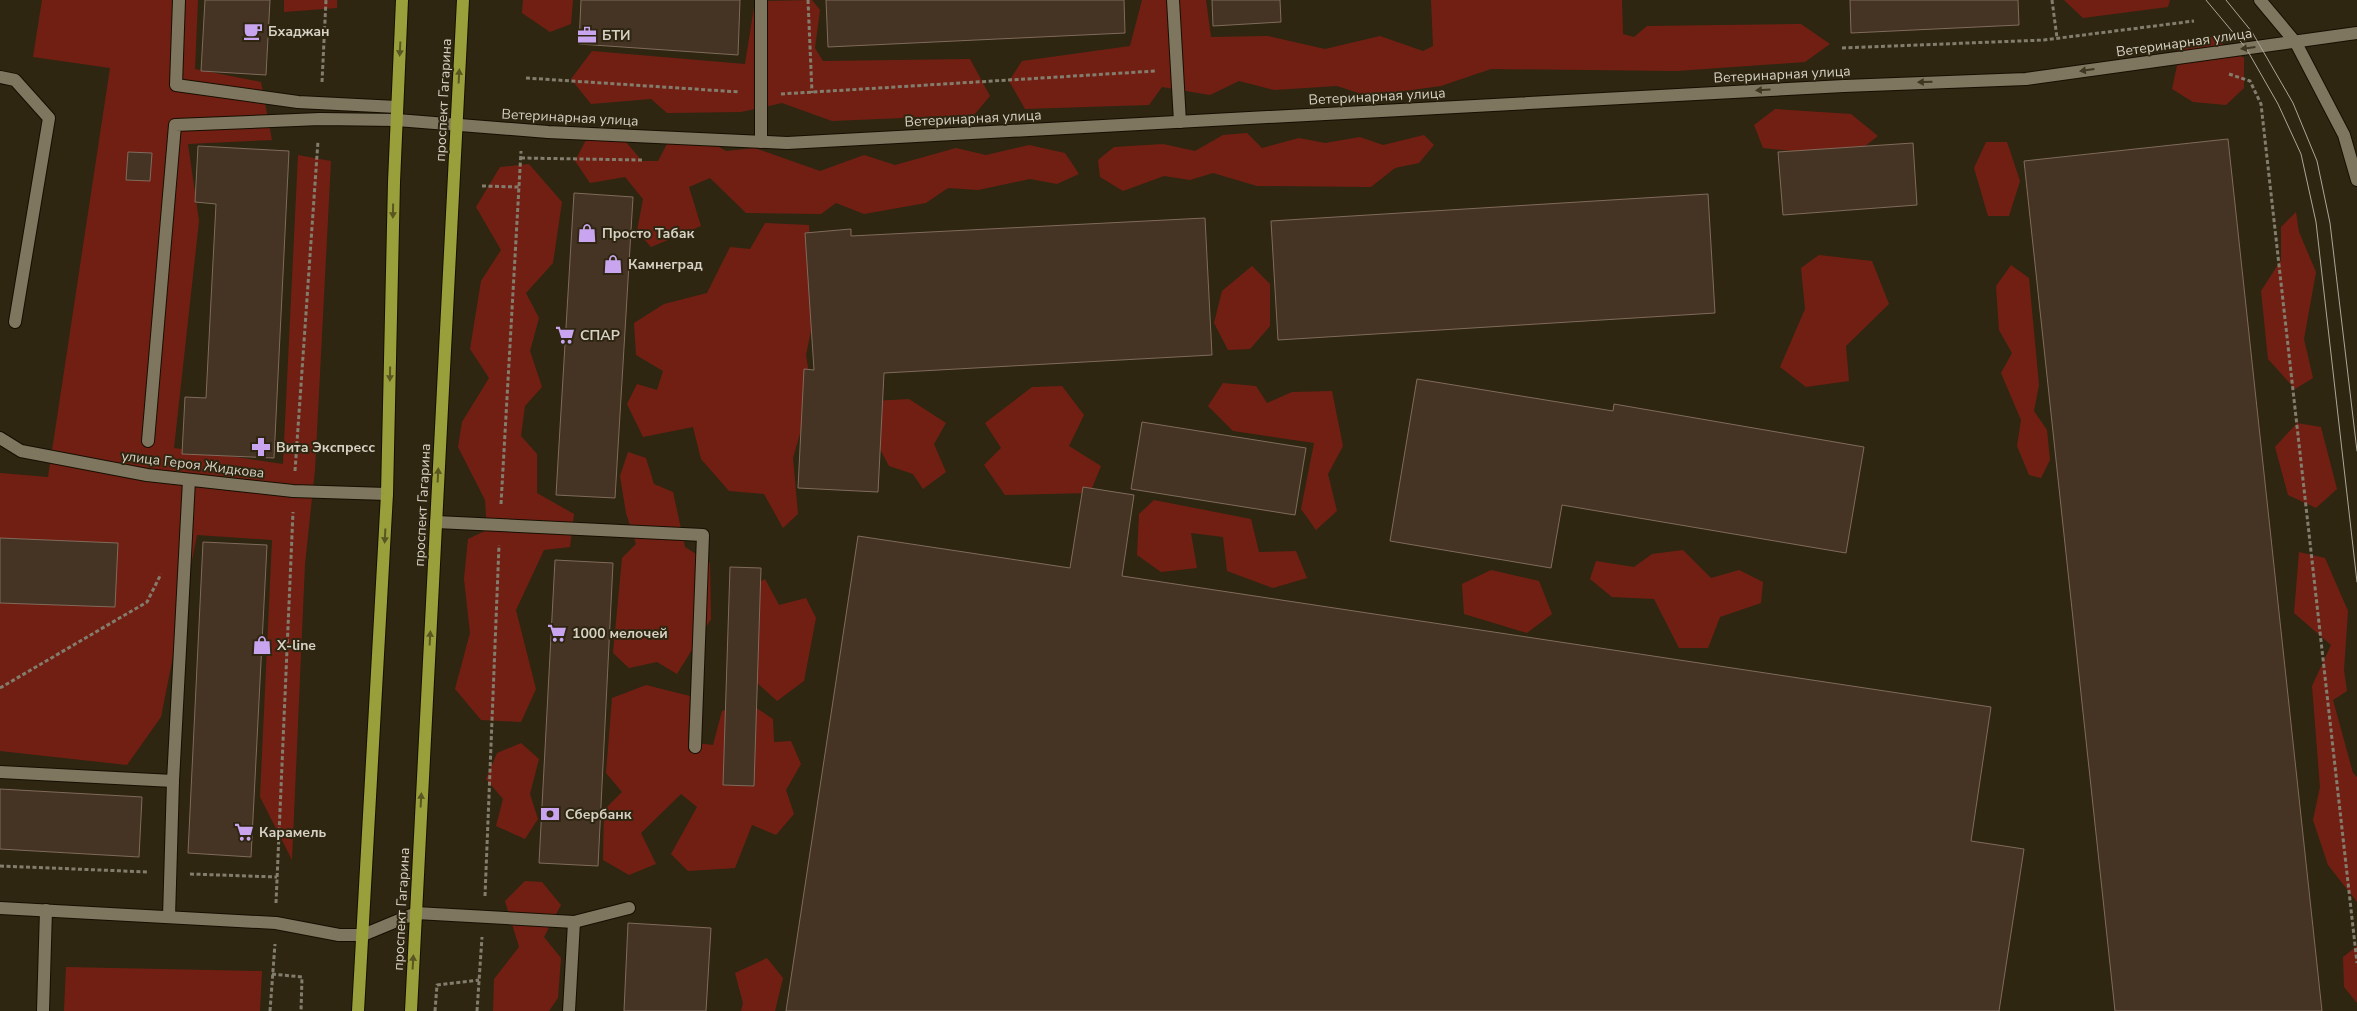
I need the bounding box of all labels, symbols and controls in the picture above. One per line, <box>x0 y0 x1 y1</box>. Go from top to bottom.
cafe icon: Бхаджан <box>242 20 264 42</box>
place label: Бхаджан <box>268 22 330 41</box>
office icon: БТИ <box>576 24 598 46</box>
street label: Ветеринарная улица <box>2115 24 2253 61</box>
place label: БТИ <box>602 26 631 45</box>
street label: проспект Гагарина <box>431 38 456 162</box>
one-way arrow <box>396 41 404 57</box>
one-way arrow <box>2240 44 2256 52</box>
street label: Ветеринарная улица <box>1713 61 1851 88</box>
one-way arrow <box>2079 66 2095 74</box>
one-way arrow <box>456 68 464 84</box>
one-way arrow <box>1917 79 1933 87</box>
street label: Ветеринарная улица <box>1308 83 1446 110</box>
one-way arrow <box>1755 86 1771 94</box>
street label: Ветеринарная улица <box>501 104 639 131</box>
street label: Ветеринарная улица <box>904 105 1042 132</box>
one-way arrow <box>389 203 397 219</box>
shop icon: Просто Табак <box>576 222 598 244</box>
place label: Просто Табак <box>602 224 695 243</box>
shop icon: Камнеград <box>602 253 624 275</box>
place label: Камнеград <box>628 255 703 274</box>
supermarket icon: СПАР <box>554 324 576 346</box>
place label: СПАР <box>580 326 620 345</box>
one-way arrow <box>386 366 394 382</box>
pharmacy icon: Вита Экспресс <box>250 436 272 458</box>
place label: Вита Экспресс <box>276 438 375 457</box>
street label: проспект Гагарина <box>410 443 435 567</box>
street label: улица Героя Жидкова <box>120 446 266 483</box>
one-way arrow <box>435 467 443 483</box>
one-way arrow <box>381 528 389 544</box>
supermarket icon: 1000 мелочей <box>546 622 568 644</box>
place label: 1000 мелочей <box>572 624 668 643</box>
one-way arrow <box>426 629 434 645</box>
shop icon: X-line <box>251 634 273 656</box>
place label: X-line <box>276 636 316 655</box>
one-way arrow <box>418 792 426 808</box>
bank icon: Сбербанк <box>539 803 561 825</box>
place label: Сбербанк <box>565 805 632 824</box>
supermarket icon: Карамель <box>233 821 255 843</box>
place label: Карамель <box>259 823 326 842</box>
street label: проспект Гагарина <box>389 847 414 971</box>
one-way arrow <box>410 954 418 970</box>

